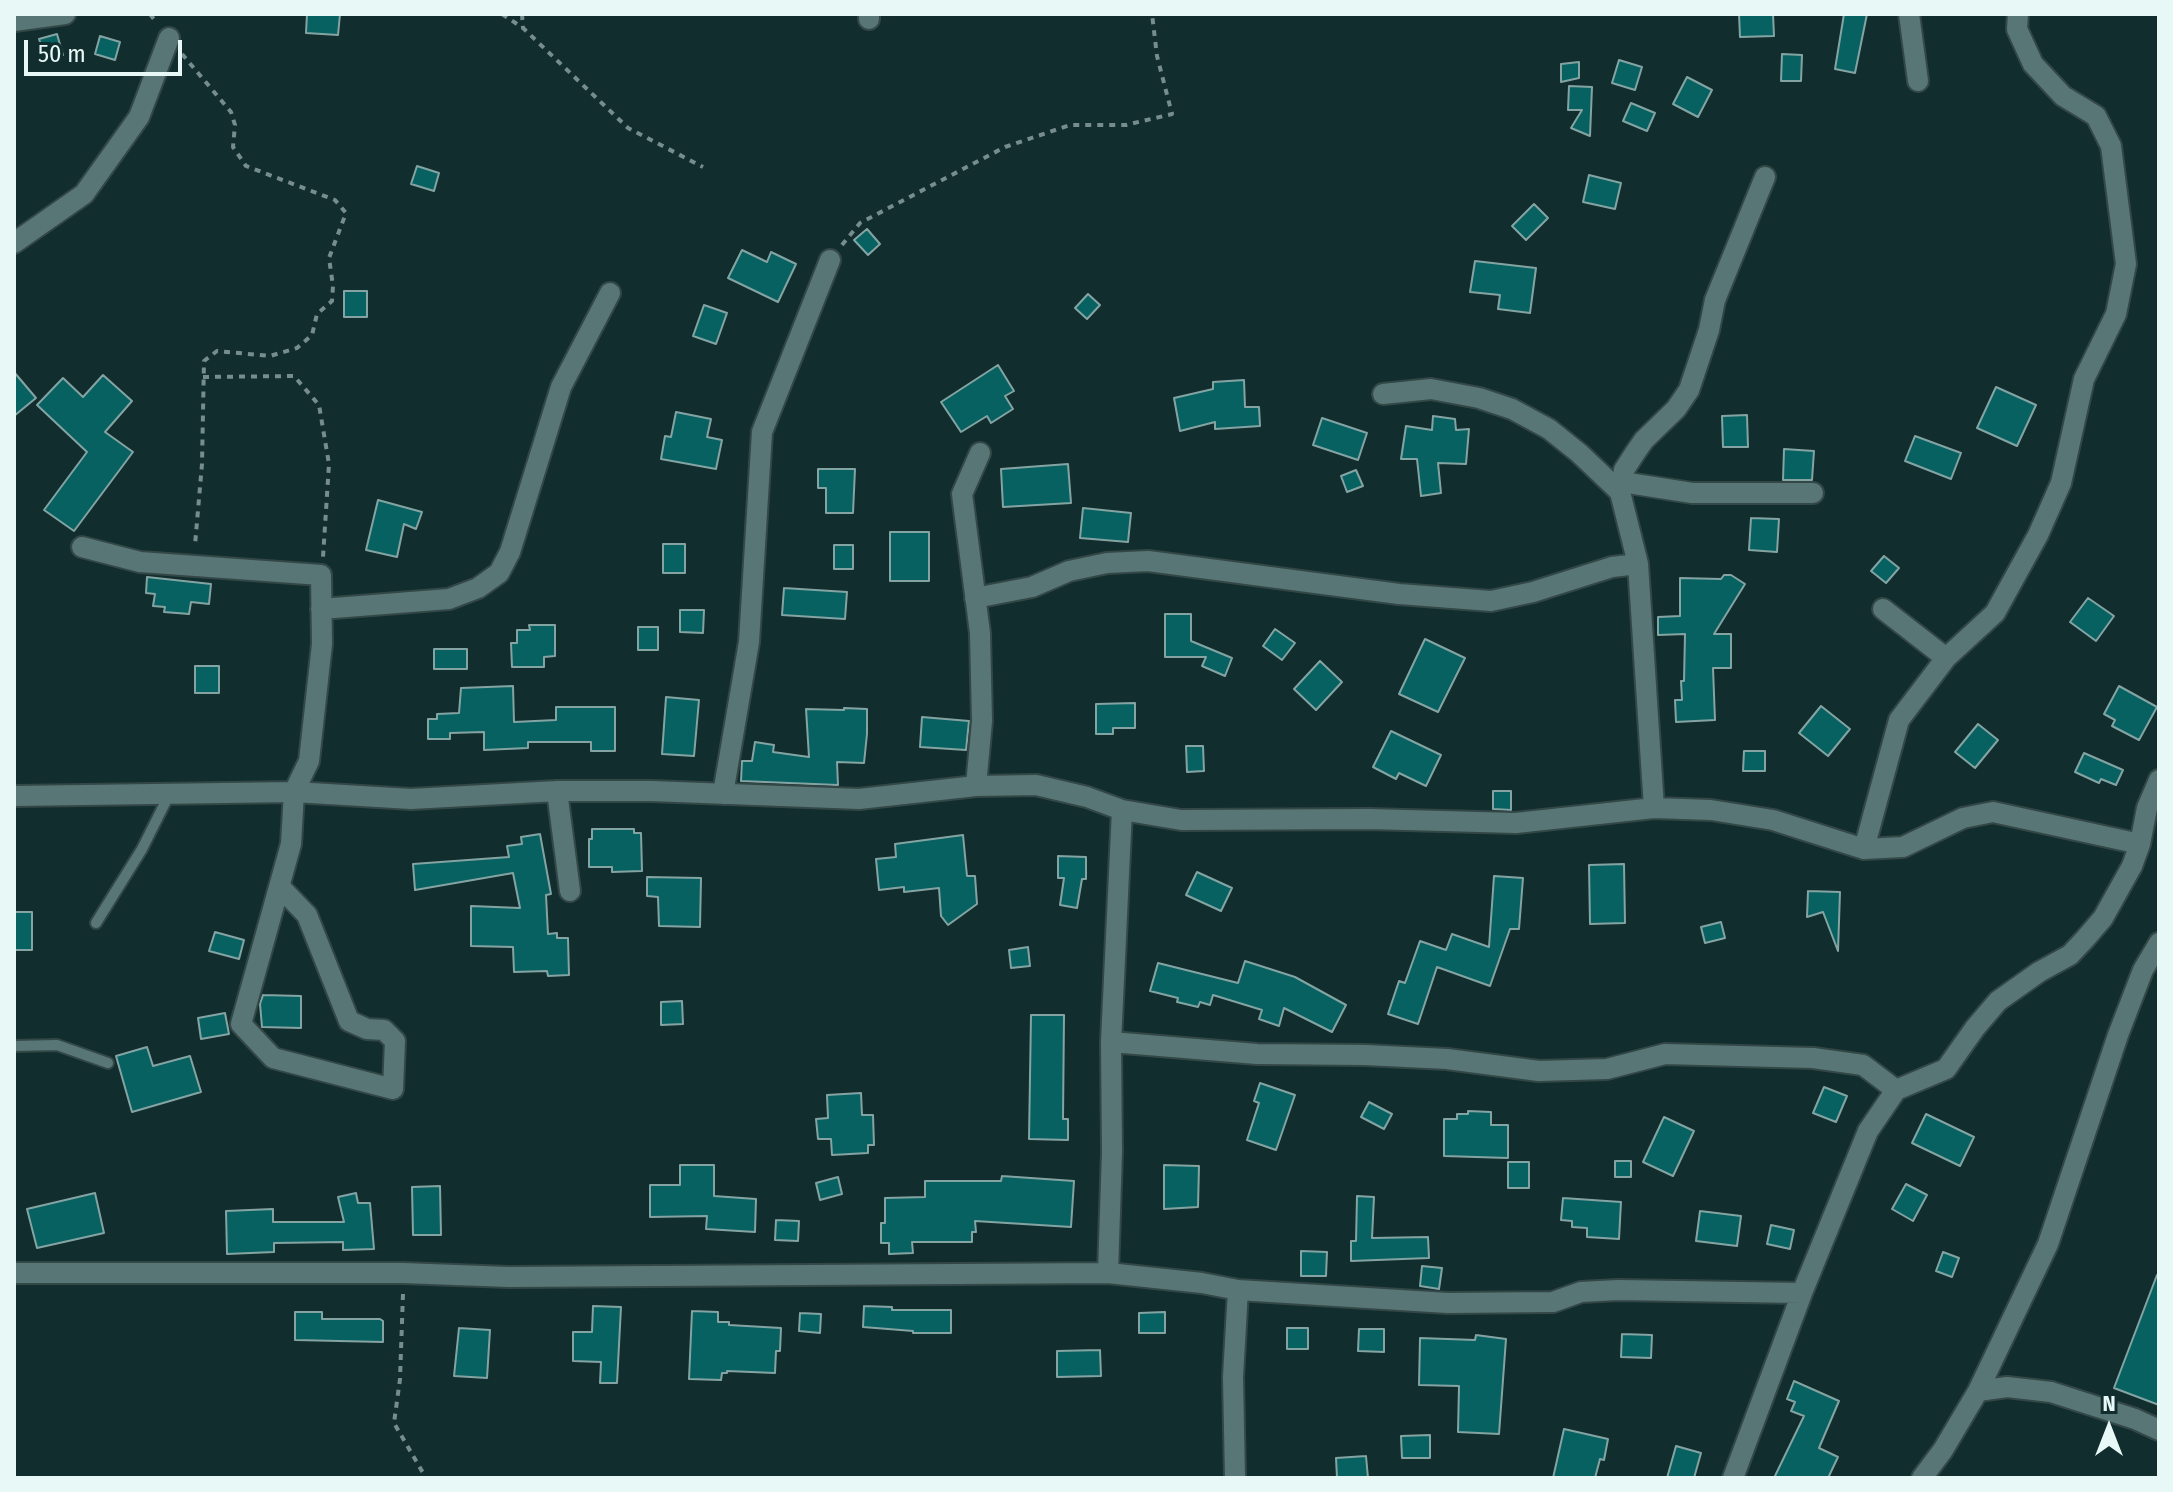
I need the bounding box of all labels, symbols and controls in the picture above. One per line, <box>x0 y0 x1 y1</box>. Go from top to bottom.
scale bar <box>28 24 186 74</box>
text: 50 m <box>38 40 86 68</box>
north arrow <box>2069 1388 2149 1468</box>
text: N <box>2102 1390 2116 1417</box>

